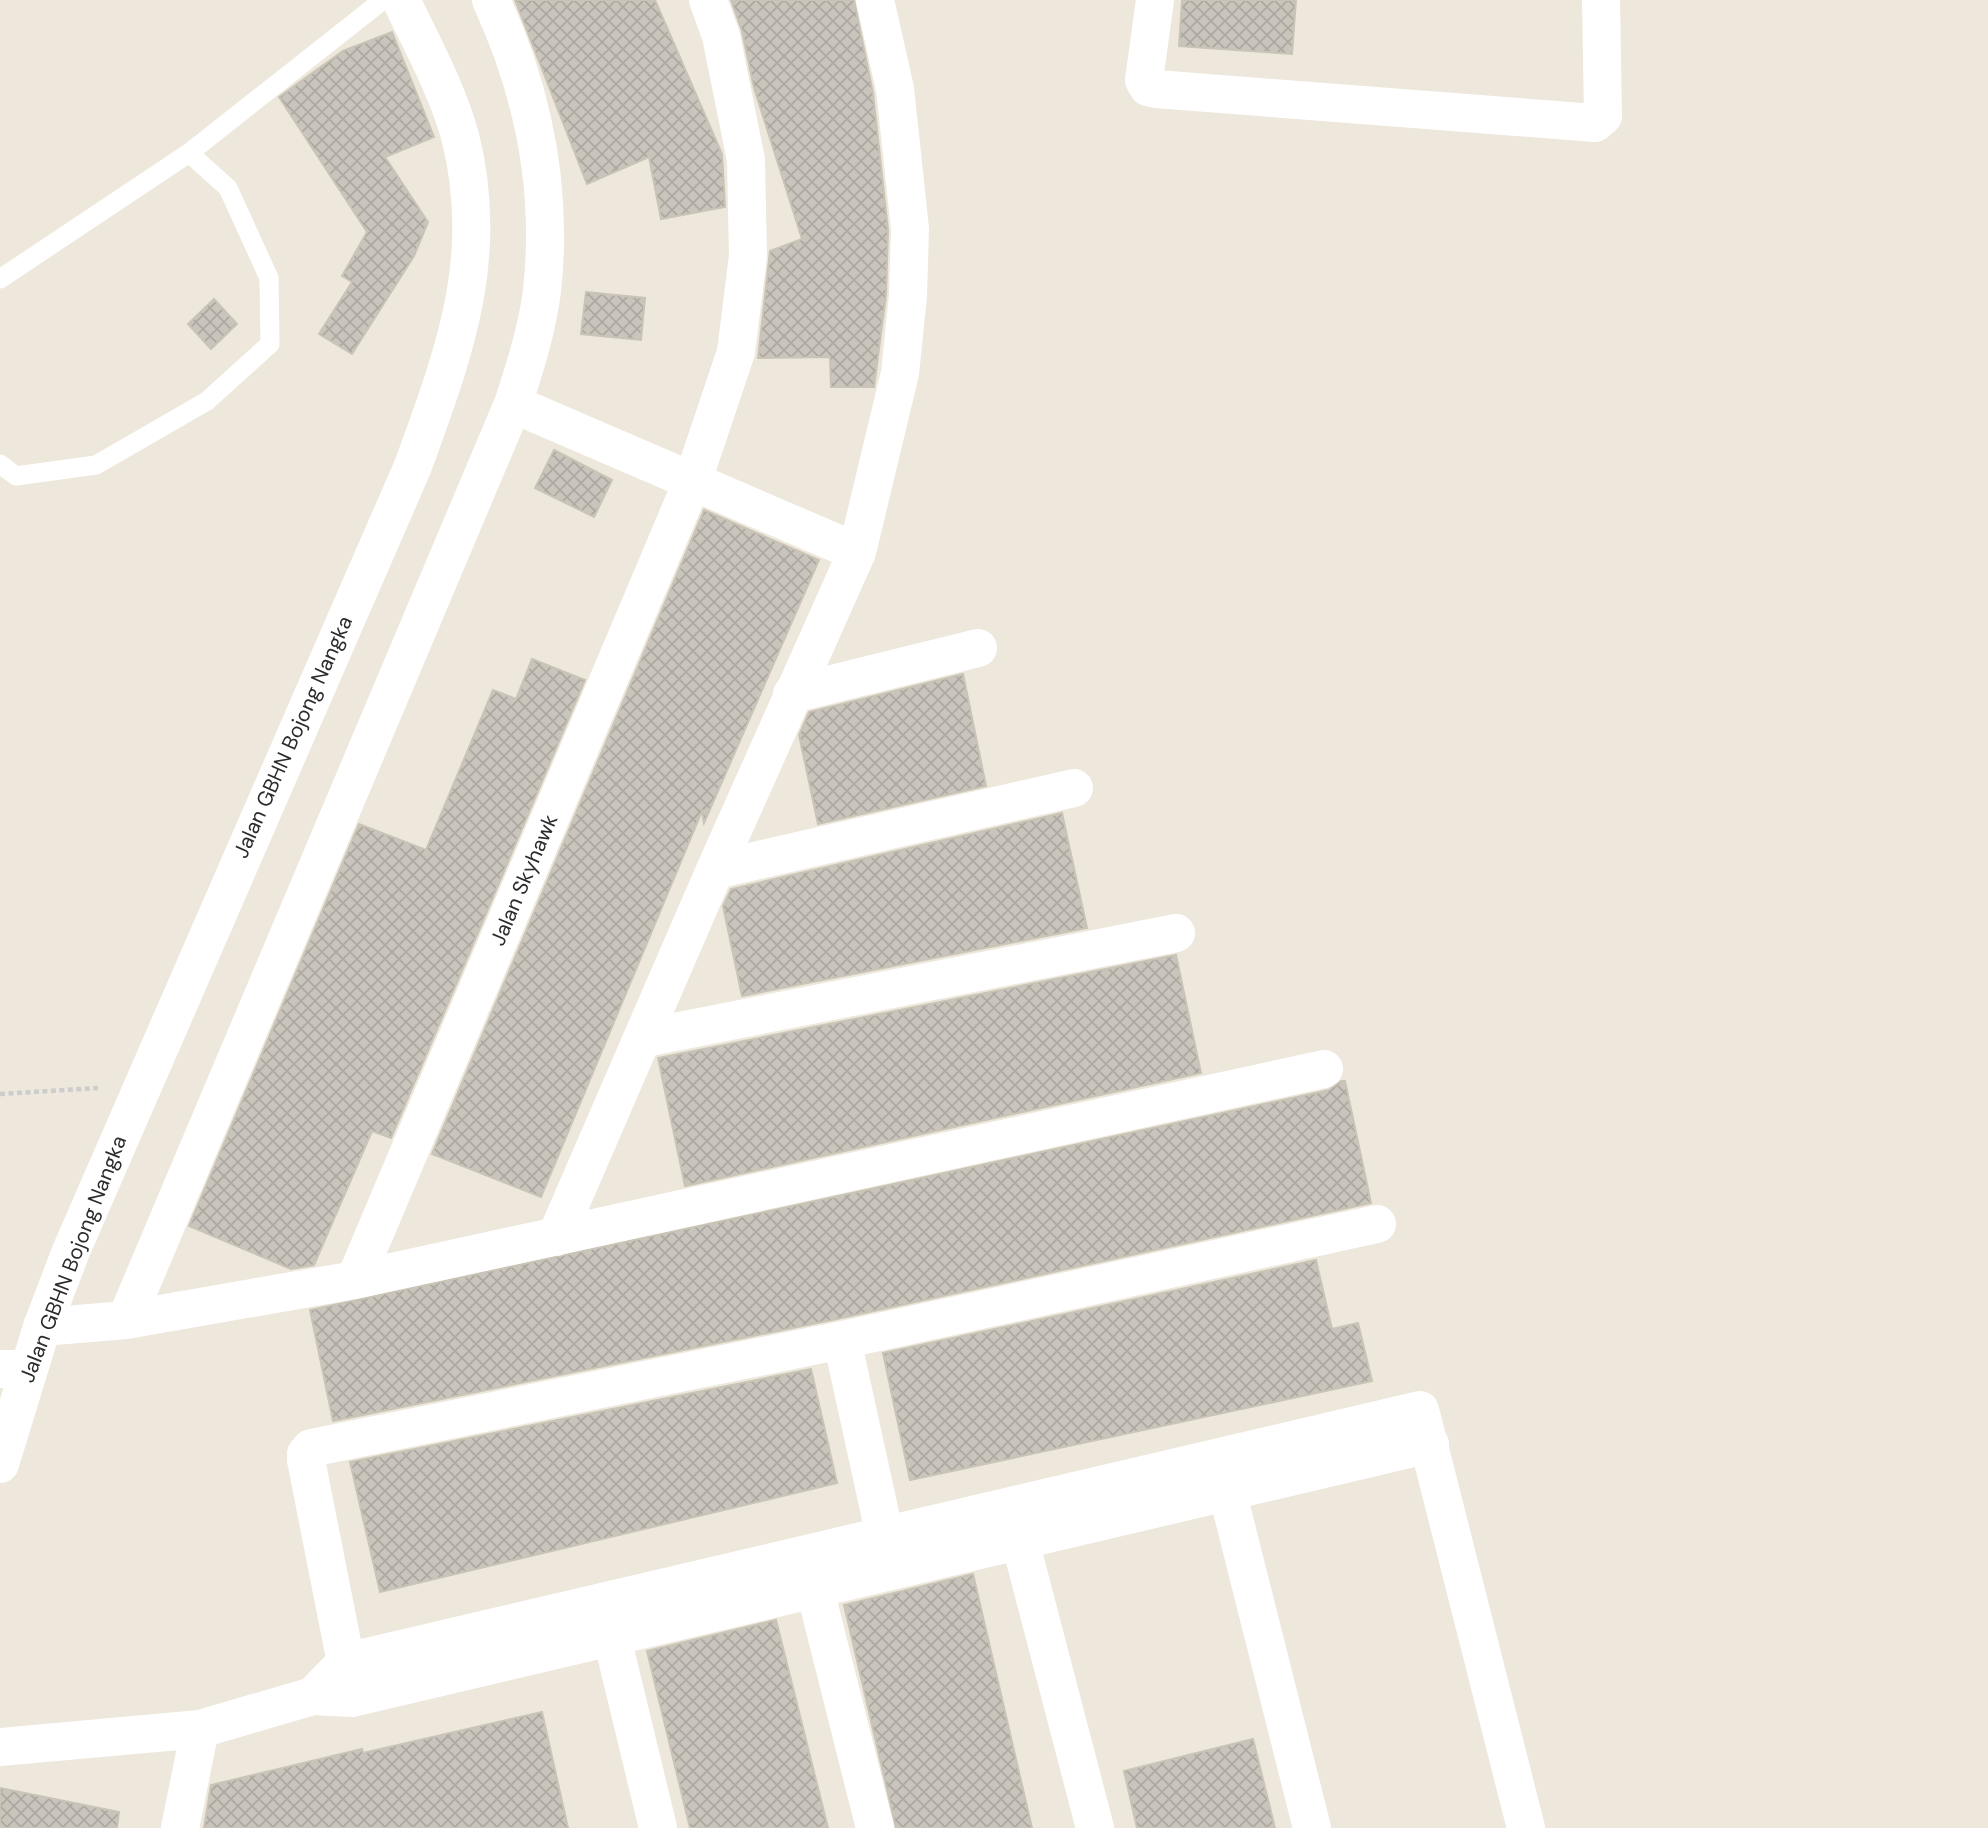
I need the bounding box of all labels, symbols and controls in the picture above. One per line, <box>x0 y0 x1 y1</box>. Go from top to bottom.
street label: Jalan GBHN Bojong Nangka <box>227 611 359 863</box>
street label: Jalan Skyhawk <box>484 810 564 950</box>
street label: Jalan GBHN Bojong Nangka <box>13 1132 133 1386</box>

